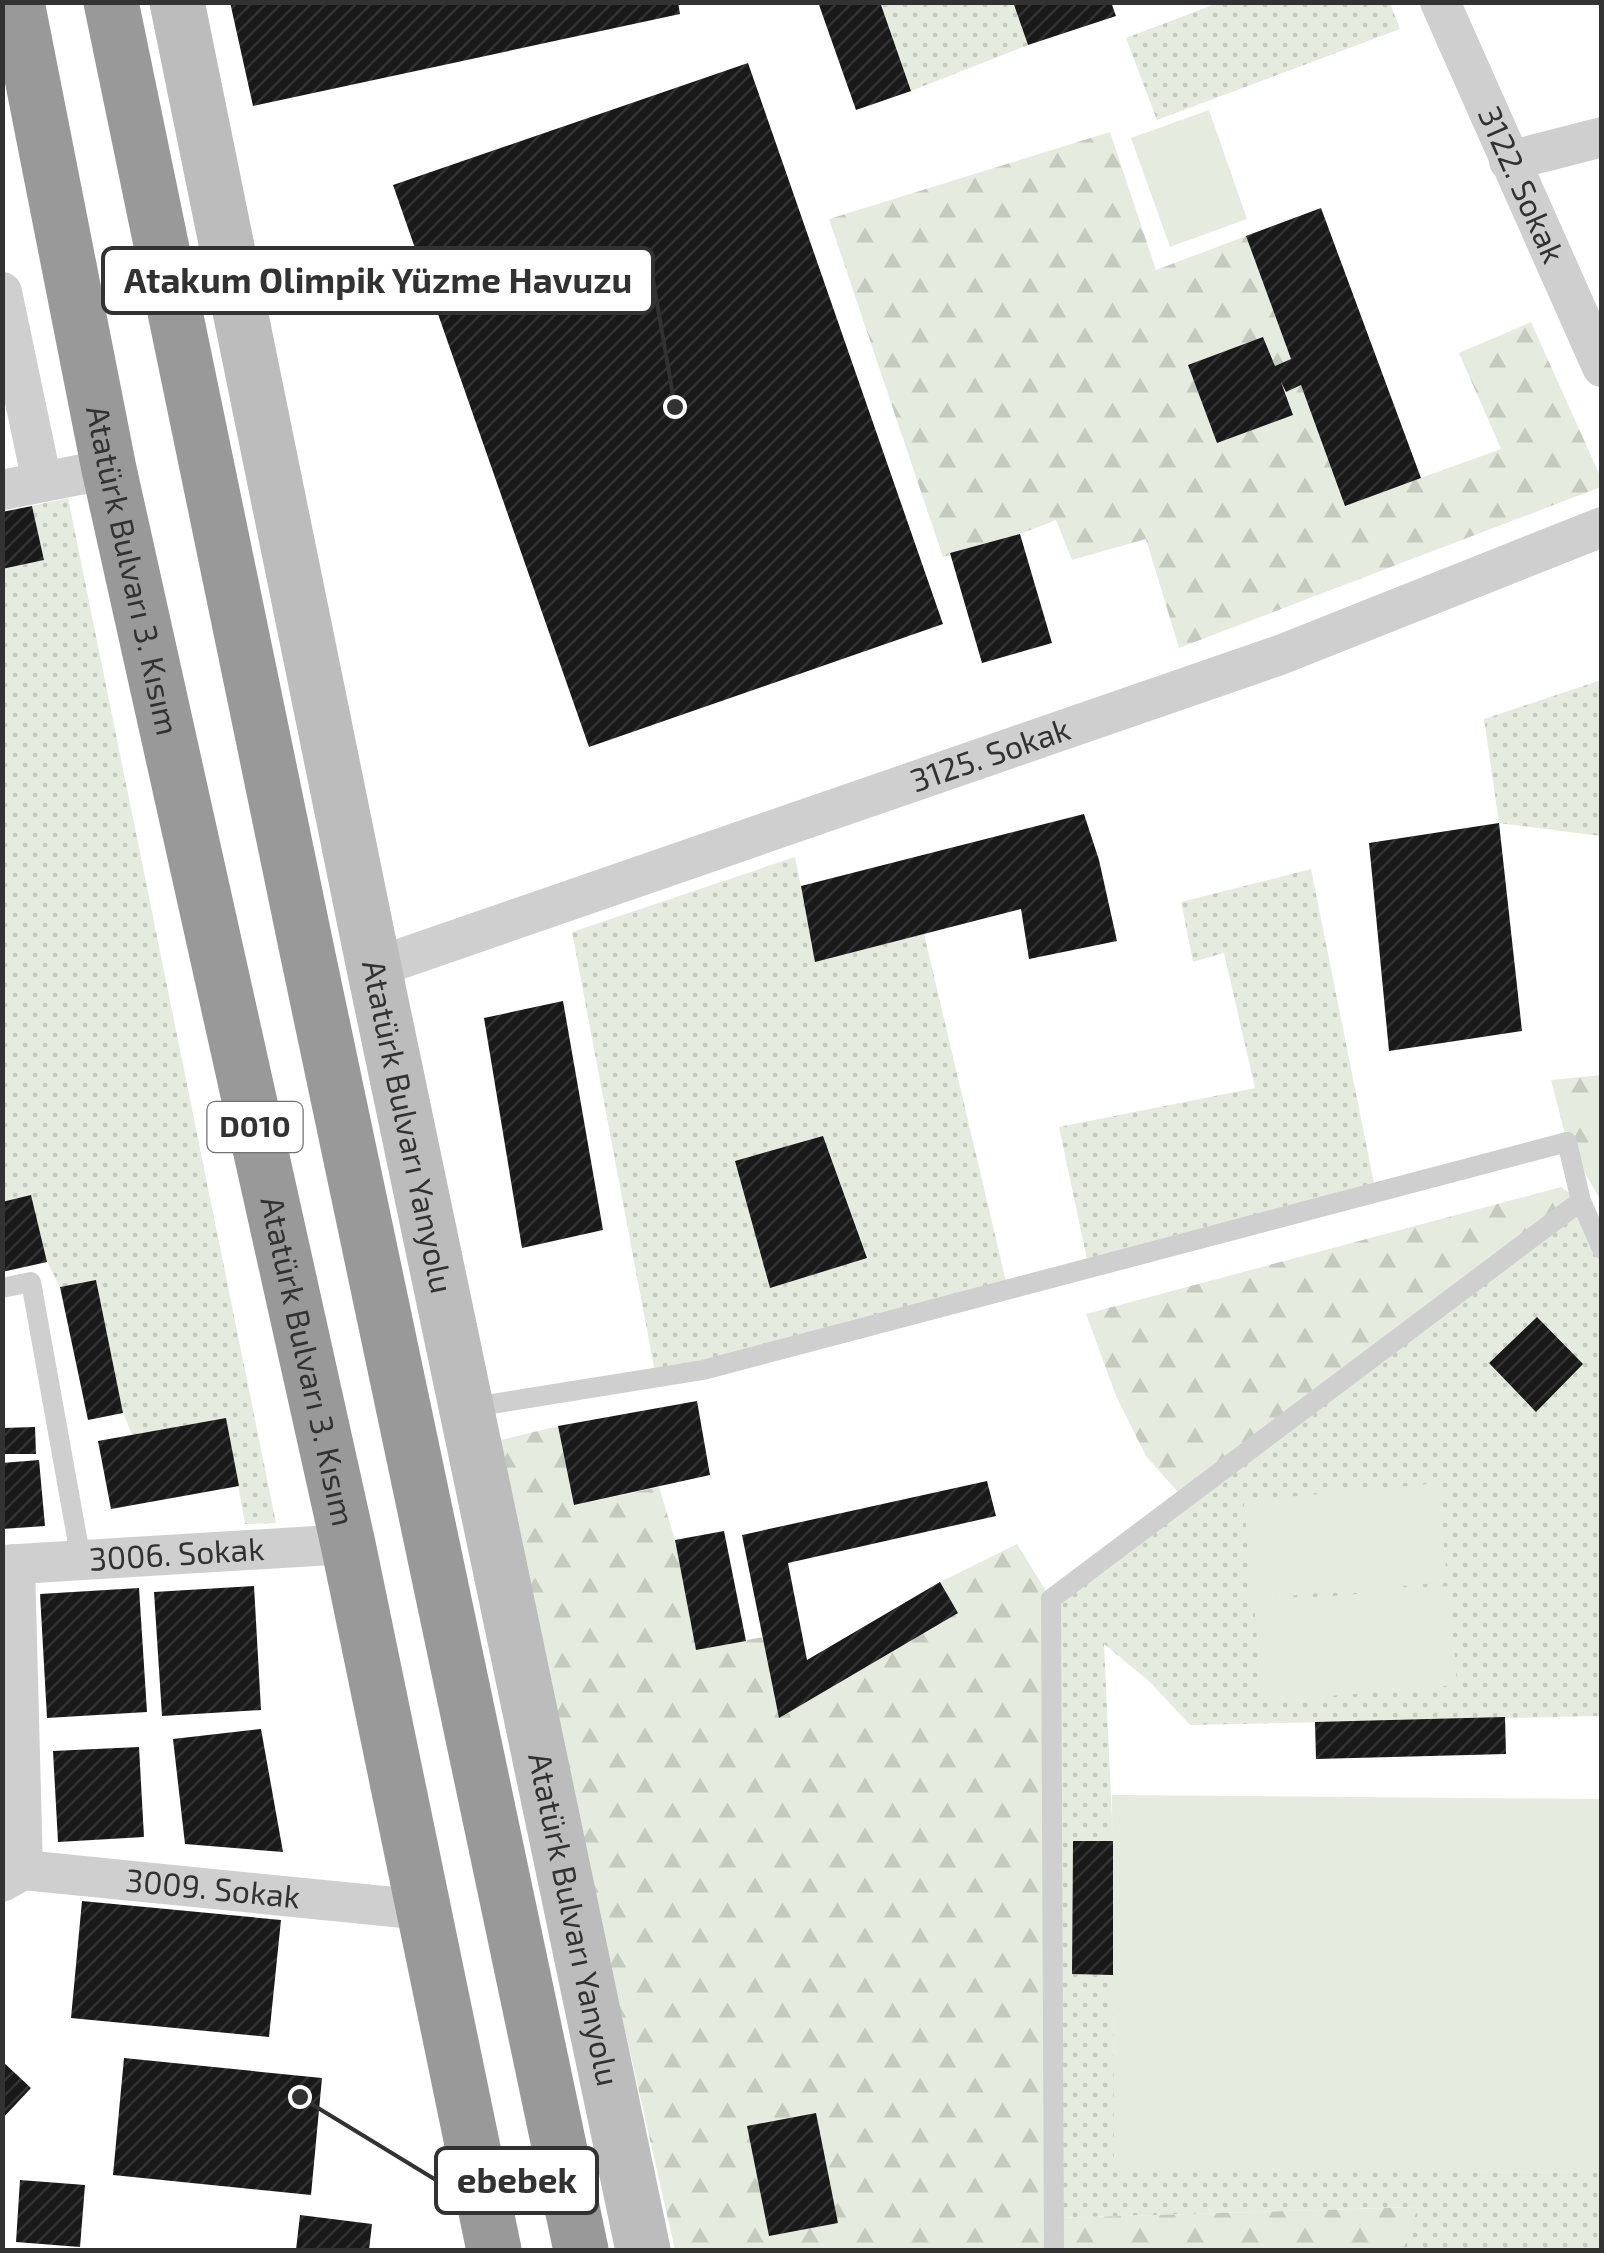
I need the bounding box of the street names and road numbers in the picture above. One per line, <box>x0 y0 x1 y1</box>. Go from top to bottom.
street label: 3122. Sokak <box>1472 100 1574 268</box>
street label: Atatürk Bulvarı 3. Kısım <box>80 402 189 738</box>
street label: 3125. Sokak <box>905 708 1074 798</box>
street label: Atatürk Bulvarı Yanyolu <box>356 956 463 1296</box>
road number: D010 <box>208 1102 302 1152</box>
street label: Atatürk Bulvarı 3. Kısım <box>254 1192 364 1529</box>
street label: 3006. Sokak <box>88 1528 265 1577</box>
street label: Atatürk Bulvarı Yanyolu <box>522 1749 629 2089</box>
street label: 3009. Sokak <box>124 1859 302 1915</box>

